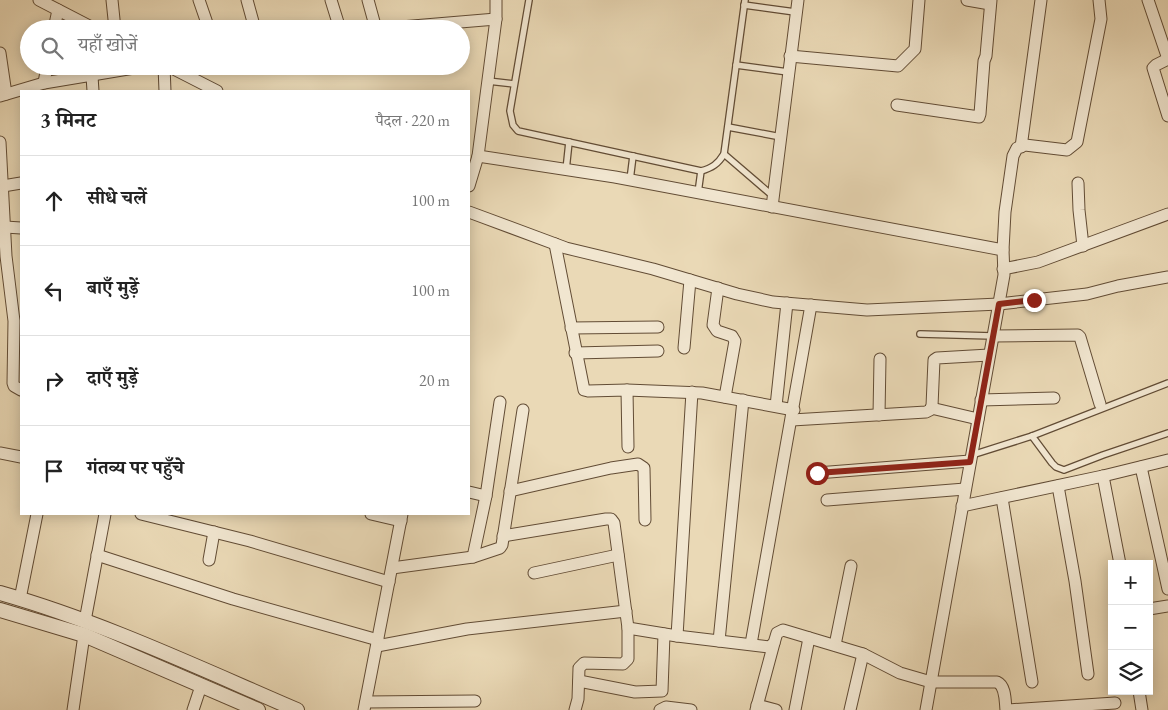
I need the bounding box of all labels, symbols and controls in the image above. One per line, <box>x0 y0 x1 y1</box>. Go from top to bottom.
search box <box>20 20 470 75</box>
text: यहाँ खोजें <box>78 32 137 57</box>
icon: search <box>38 34 66 62</box>
text: 3 मिनट <box>40 106 96 133</box>
text: पैदल · 220 m <box>376 110 450 131</box>
text: सीधे चलें <box>87 185 147 210</box>
icon: ahead <box>40 187 68 215</box>
text: 100 m <box>411 190 450 211</box>
text: बाएँ मुड़ें <box>87 275 139 300</box>
icon: left <box>40 277 68 305</box>
text: 100 m <box>411 280 450 301</box>
route end <box>1023 289 1046 312</box>
text: दाएँ मुड़ें <box>87 365 138 390</box>
icon: right <box>40 367 68 395</box>
text: 20 m <box>419 370 450 391</box>
text: गंतव्य पर पहुँचे <box>87 455 184 480</box>
icon: arrive <box>40 457 68 485</box>
route start <box>806 462 829 485</box>
map controls <box>1108 560 1153 695</box>
button: + <box>1108 560 1153 605</box>
button: − <box>1108 605 1153 650</box>
button: layers <box>1108 650 1153 695</box>

